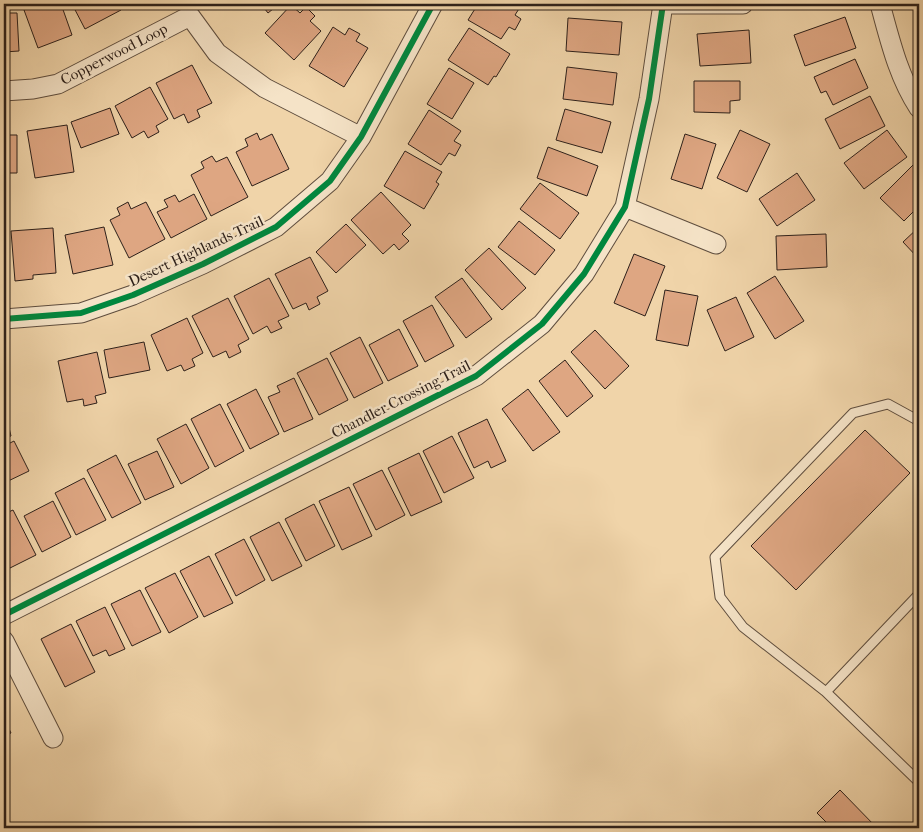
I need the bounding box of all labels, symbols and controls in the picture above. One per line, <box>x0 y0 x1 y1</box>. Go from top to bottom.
street label: Copperwood Loop <box>57 19 171 89</box>
street label: Desert Highlands Trail <box>126 212 266 290</box>
street label: Chandler Crossing Trail <box>328 356 474 442</box>

